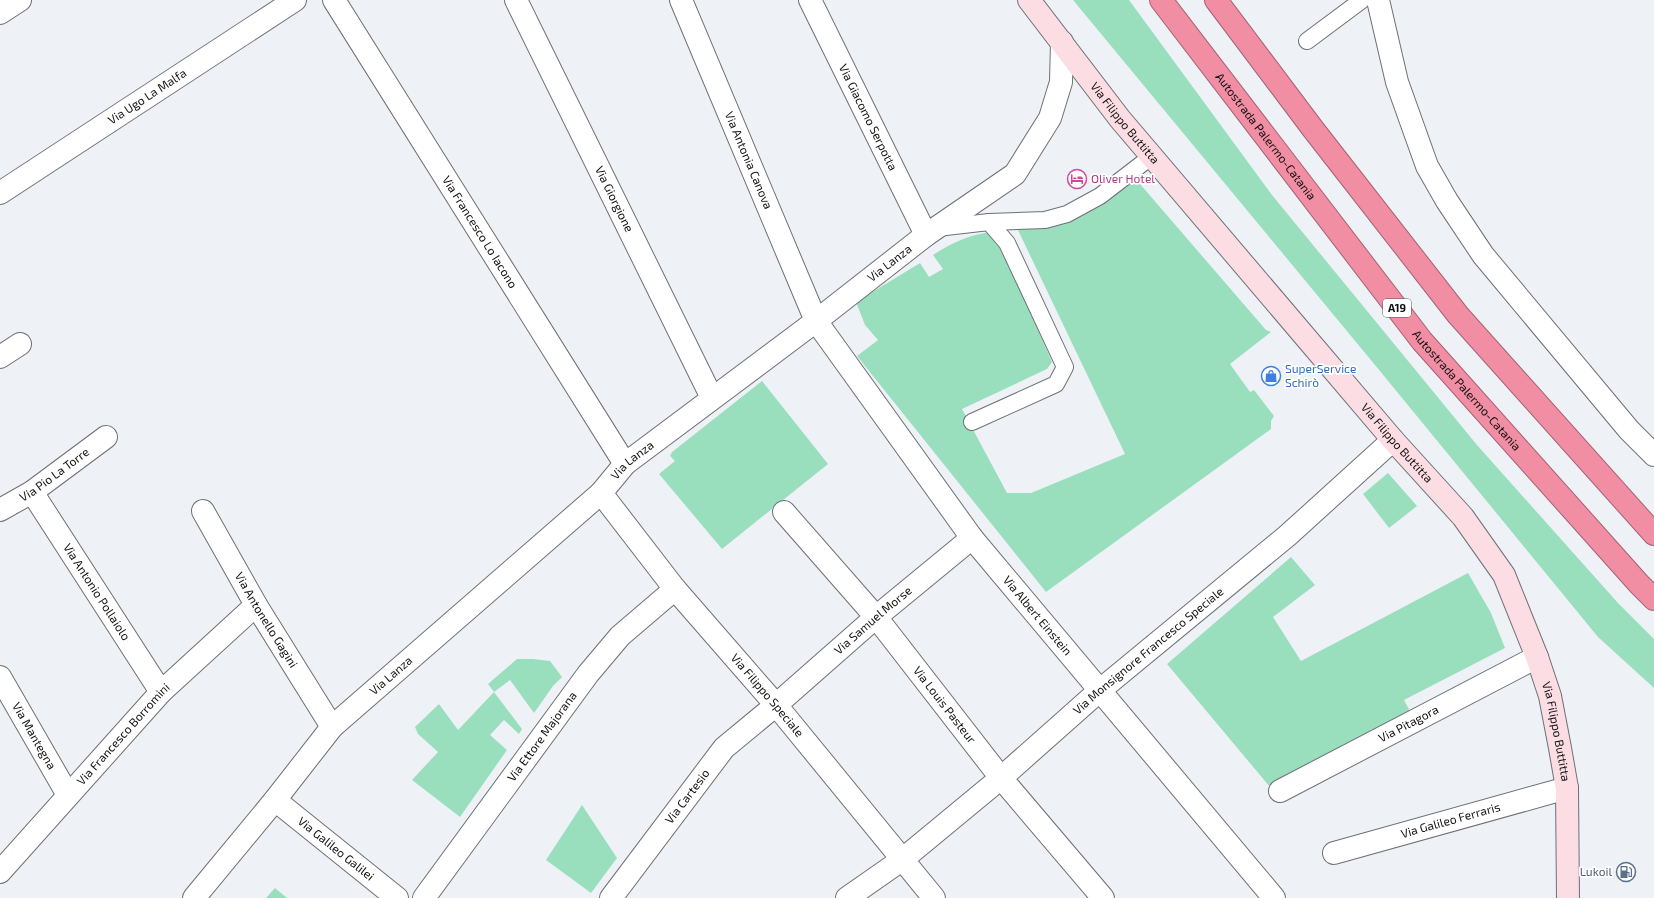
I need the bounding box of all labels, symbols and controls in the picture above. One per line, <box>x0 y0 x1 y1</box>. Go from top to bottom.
street label: Via Giacomo Serpotta <box>837 62 901 173</box>
street label: Via Ugo La Malfa <box>105 65 189 127</box>
street label: Autostrada Palermo-Catania <box>1213 70 1319 202</box>
street label: Via Filippo Buttitta <box>1088 79 1163 166</box>
street label: Via Antonia Canova <box>723 109 776 211</box>
street label: Via Giorgione <box>593 163 637 234</box>
hotel icon: Oliver Hotel <box>1066 168 1088 190</box>
place label: Oliver Hotel <box>1091 171 1155 185</box>
street label: Via Francesco Lo Iacono <box>440 173 521 290</box>
street label: Via Lanza <box>864 241 914 284</box>
road number: A19 <box>1383 299 1411 317</box>
street label: Autostrada Palermo-Catania <box>1410 327 1524 453</box>
place label: SuperService Schirò <box>1285 361 1356 389</box>
shop icon: SuperService Schirò <box>1260 365 1282 387</box>
street label: Via Filippo Buttitta <box>1359 400 1436 485</box>
street label: Via Lanza <box>607 437 656 482</box>
street label: Via Pio La Torre <box>17 444 91 504</box>
street label: Via Antonio Pollaiolo <box>61 540 134 643</box>
street label: Via Antonello Gagini <box>233 569 301 670</box>
street label: Via Albert Einstein <box>1001 573 1075 658</box>
street label: Via Samuel Morse <box>831 583 914 657</box>
street label: Via Monsignore Francesco Speciale <box>1070 584 1226 717</box>
street label: Via Filippo Speciale <box>729 650 807 739</box>
street label: Via Lanza <box>366 653 415 697</box>
street label: Via Louis Pasteur <box>911 663 979 746</box>
street label: Via Francesco Borromini <box>73 680 172 787</box>
street label: Via Filippo Buttitta <box>1540 680 1574 782</box>
street label: Via Ettore Majorana <box>504 688 579 784</box>
street label: Via Mantegna <box>10 699 60 771</box>
street label: Via Pitagora <box>1376 702 1440 744</box>
street label: Via Cartesio <box>662 766 712 826</box>
street label: Via Galileo Ferraris <box>1399 799 1502 840</box>
street label: Via Galileo Galilei <box>296 813 377 883</box>
fuel station icon: Lukoil <box>1615 861 1637 883</box>
place label: Lukoil <box>1580 864 1612 878</box>

